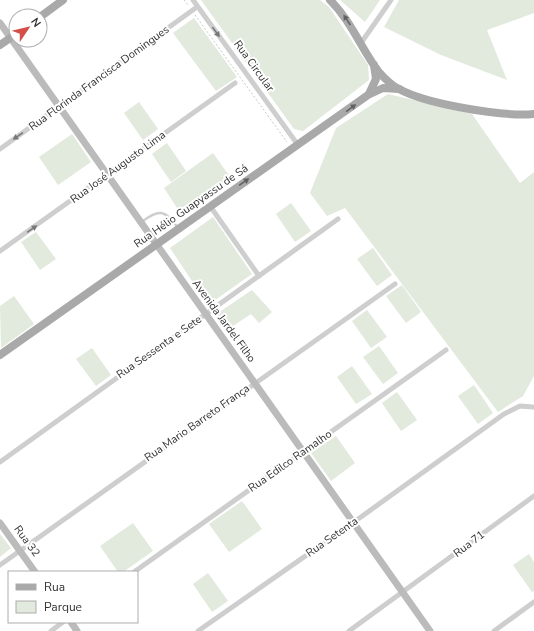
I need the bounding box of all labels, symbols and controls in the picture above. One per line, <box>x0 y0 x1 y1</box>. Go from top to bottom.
north arrow <box>8 8 48 48</box>
text: N <box>27 15 44 30</box>
one-way arrow <box>343 15 351 26</box>
street label: Rua Florinda Francisca Domingues <box>26 22 172 134</box>
one-way arrow <box>211 26 220 37</box>
street label: Rua Circular <box>230 37 278 95</box>
one-way arrow <box>346 104 356 112</box>
street label: Rua José Augusto Lima <box>67 127 169 207</box>
one-way arrow <box>13 132 23 140</box>
street label: Rua Hélio Guapyassu de Sá <box>131 161 251 251</box>
one-way arrow <box>239 178 250 186</box>
one-way arrow <box>26 225 37 233</box>
street label: Avenida Jardel Filho <box>189 277 259 365</box>
street label: Rua Sessenta e Sete <box>113 312 205 382</box>
street label: Rua Mario Barreto França <box>141 381 253 465</box>
street label: Rua Edilco Ramalho <box>245 427 335 495</box>
street label: Rua Setenta <box>303 513 361 560</box>
street label: Rua 32 <box>11 522 43 560</box>
street label: Rua 71 <box>450 527 488 561</box>
legend <box>8 571 138 623</box>
text: Rua <box>44 579 65 595</box>
text: Parque <box>44 599 82 615</box>

